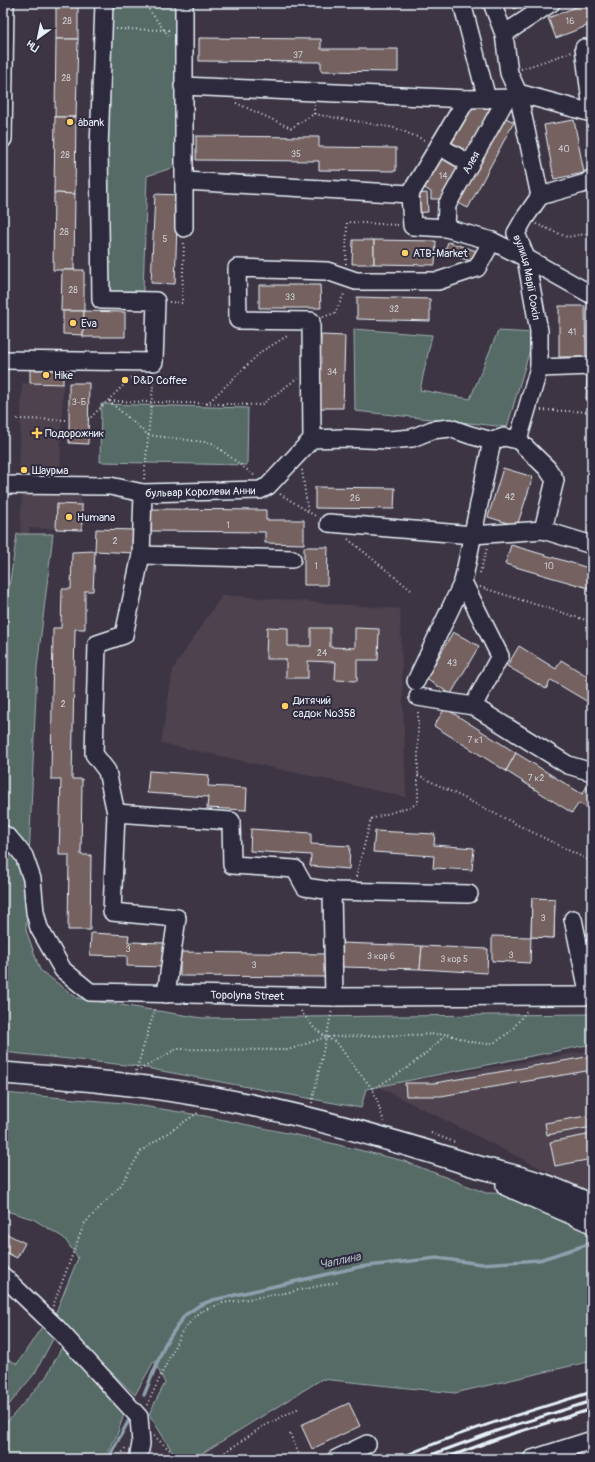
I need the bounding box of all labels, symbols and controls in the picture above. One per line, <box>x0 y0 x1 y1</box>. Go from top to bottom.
house number: 28 <box>62 16 72 27</box>
house number: 16 <box>566 16 574 27</box>
north arrow <box>18 18 58 58</box>
text: Пн <box>24 37 41 55</box>
house number: 37 <box>293 50 303 61</box>
house number: 28 <box>61 73 71 84</box>
place label: àbank <box>78 116 104 129</box>
marker: àbank <box>65 117 75 127</box>
house number: 40 <box>558 144 570 155</box>
house number: 35 <box>291 149 301 160</box>
street label: Алея <box>459 149 482 176</box>
house number: 28 <box>60 150 70 161</box>
house number: 14 <box>439 171 448 182</box>
house number: 28 <box>59 227 69 238</box>
street label: вулиця Марії Сокіл <box>511 233 543 321</box>
house number: 5 <box>163 234 168 245</box>
place label: ATB-Market <box>413 247 468 260</box>
marker: ATB-Market <box>400 248 410 258</box>
house number: 28 <box>68 285 78 296</box>
house number: 33 <box>285 292 295 303</box>
house number: 32 <box>389 304 399 315</box>
place label: Eva <box>81 317 97 330</box>
marker: Eva <box>68 318 78 328</box>
house number: 41 <box>568 327 576 338</box>
house number: 34 <box>327 367 338 378</box>
place label: Hike <box>54 369 74 382</box>
marker: Hike <box>41 370 51 380</box>
place label: D&D Coffee <box>133 374 187 387</box>
marker: D&D Coffee <box>120 375 130 385</box>
house number: 3-Б <box>72 397 86 408</box>
place label: Подорожник <box>45 427 105 440</box>
marker: Подорожник <box>32 428 42 438</box>
place label: Шаурма <box>32 464 68 477</box>
marker: Шаурма <box>19 465 29 475</box>
street label: бульвар Королеви Анни <box>145 484 256 499</box>
house number: 42 <box>505 492 515 503</box>
house number: 26 <box>350 493 360 504</box>
place label: Humana <box>77 511 115 524</box>
marker: Humana <box>64 512 74 522</box>
house number: 1 <box>226 520 230 531</box>
house number: 2 <box>112 536 118 547</box>
house number: 1 <box>314 561 318 572</box>
house number: 10 <box>544 561 554 572</box>
house number: 24 <box>317 648 328 659</box>
house number: 43 <box>447 658 457 669</box>
place label: Дитячий садок №358 <box>292 694 356 720</box>
house number: 2 <box>60 699 66 710</box>
marker: Дитячий садок №358 <box>280 701 290 711</box>
house number: 7 к1 <box>468 735 482 746</box>
house number: 7 к2 <box>528 773 544 784</box>
house number: 3 <box>540 913 546 924</box>
house number: 3 <box>125 944 131 955</box>
house number: 3 <box>508 950 514 961</box>
house number: 3 кор 6 <box>367 951 395 962</box>
house number: 3 кор 5 <box>440 954 468 965</box>
house number: 3 <box>251 960 257 971</box>
street label: Topolyna Street <box>210 988 285 1002</box>
water label: Чаплина <box>318 1249 364 1273</box>

